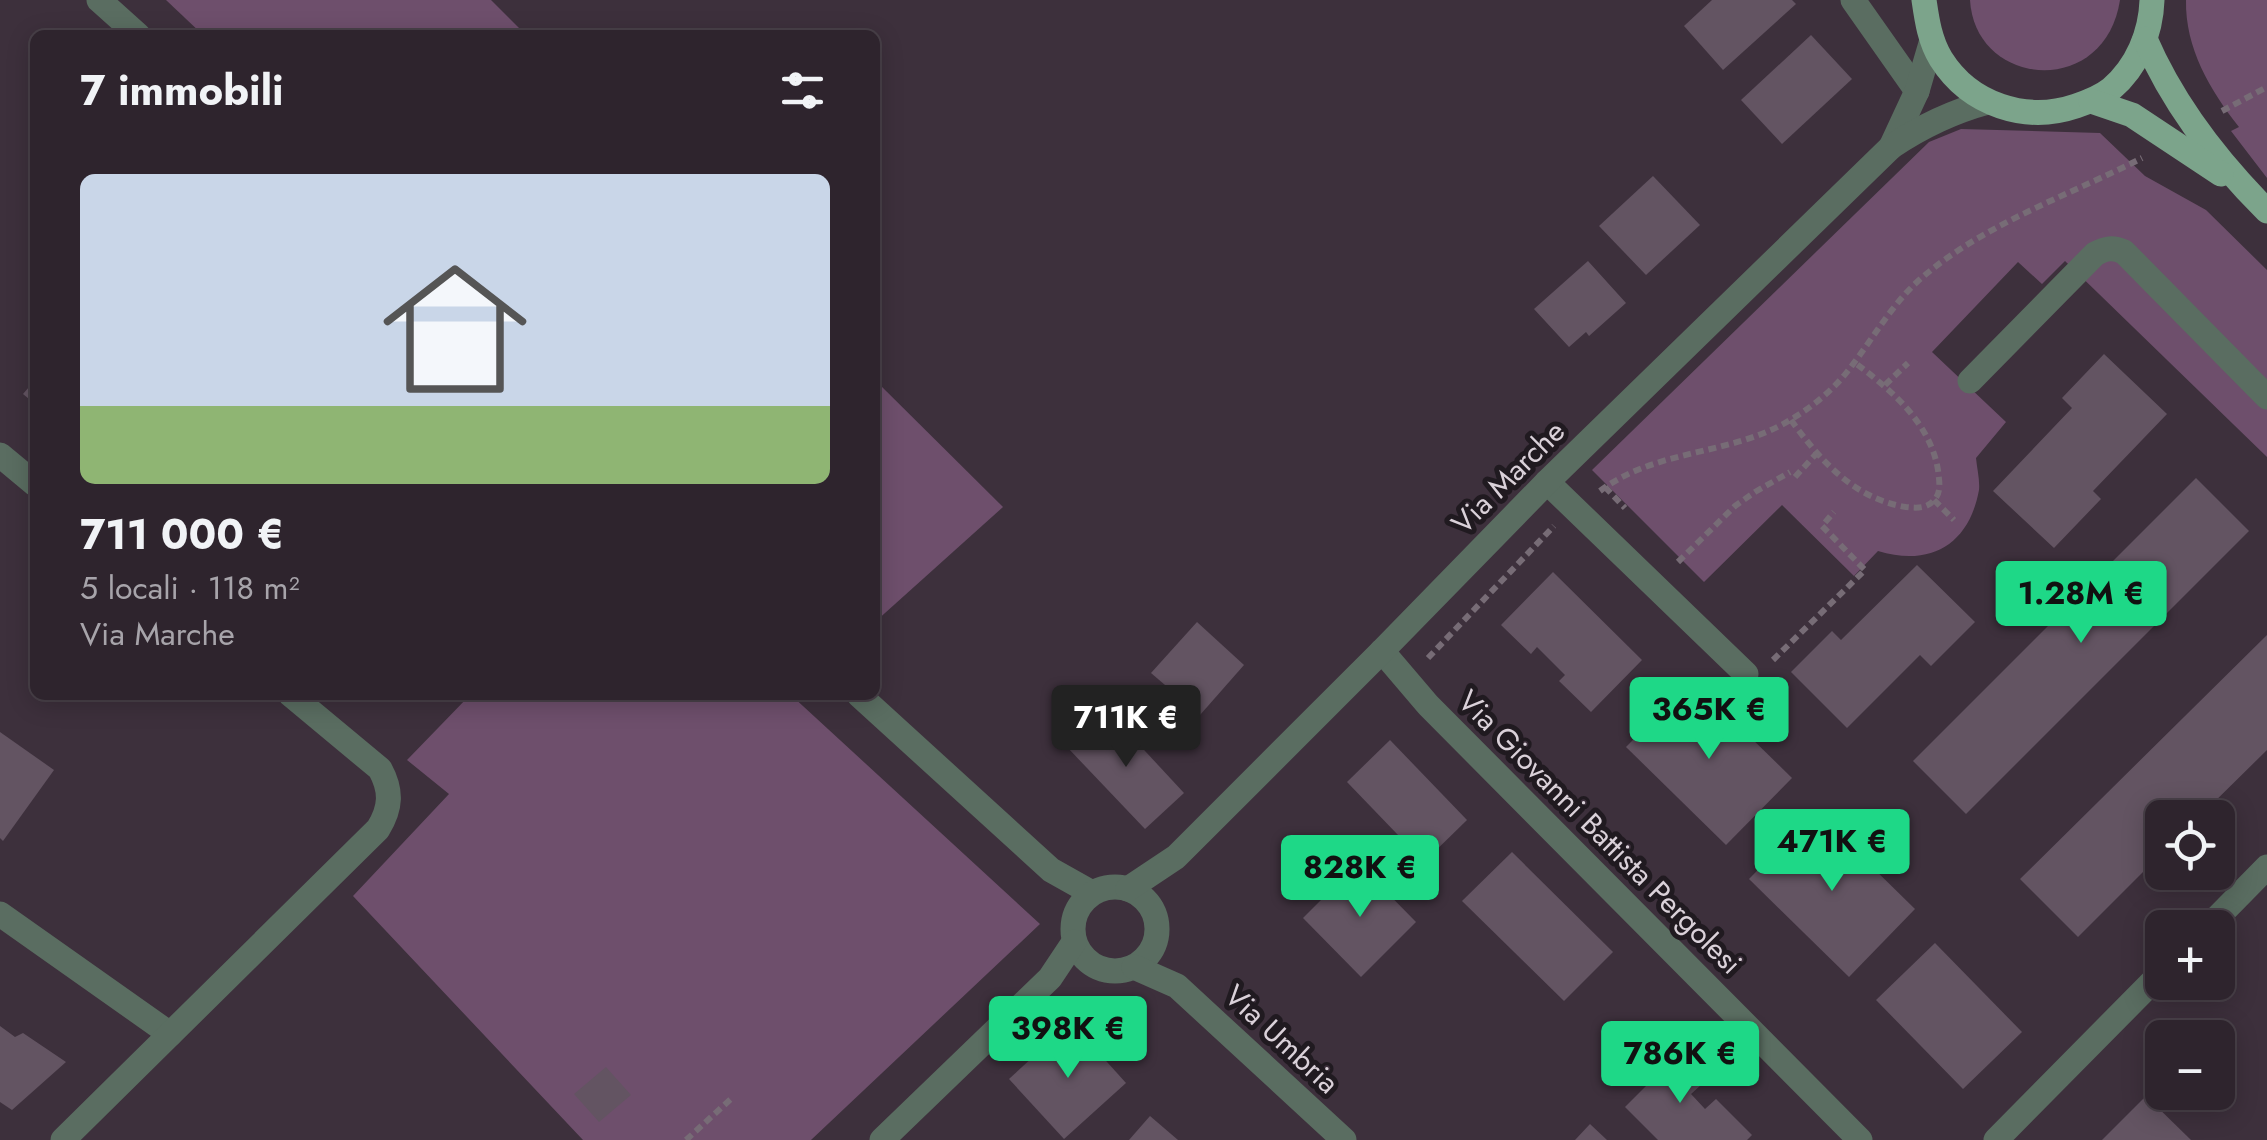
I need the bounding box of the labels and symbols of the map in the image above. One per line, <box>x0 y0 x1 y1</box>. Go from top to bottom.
street label: Via Marche <box>1441 410 1575 544</box>
pin: 1.28M € <box>1989 561 2173 646</box>
pin: 365K € <box>1628 677 1790 762</box>
street label: Via Giovanni Battista Pergolesi <box>1448 680 1752 984</box>
pin: 711K € <box>1045 685 1207 770</box>
pin: 471K € <box>1751 809 1913 894</box>
pin: 828K € <box>1279 835 1441 920</box>
street label: Via Umbria <box>1215 975 1349 1103</box>
pin: 398K € <box>987 996 1149 1081</box>
pin: 786K € <box>1599 1021 1761 1106</box>

